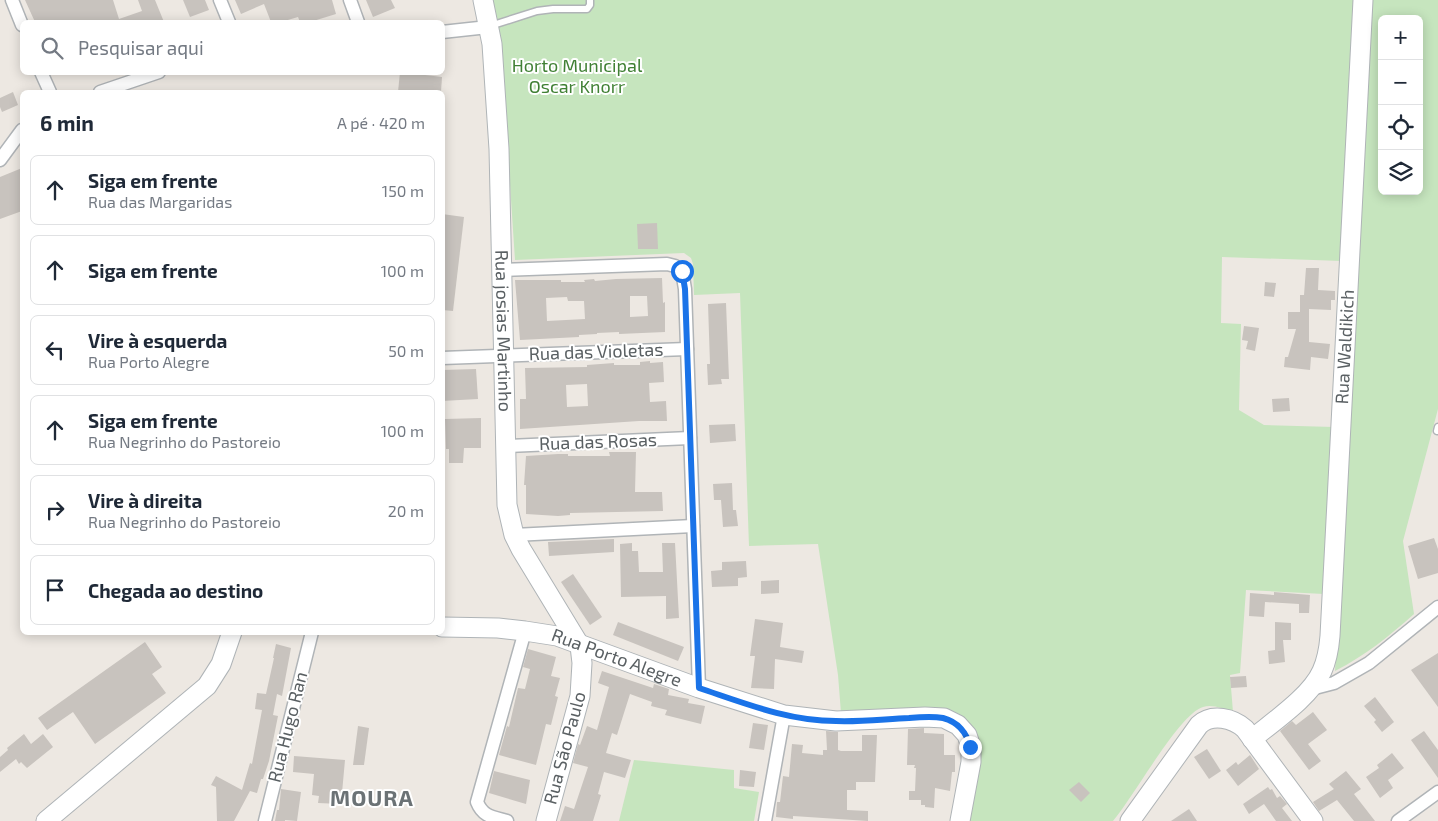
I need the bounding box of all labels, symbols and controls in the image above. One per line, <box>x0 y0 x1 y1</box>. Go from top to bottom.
map controls <box>1378 15 1423 195</box>
button: + <box>1378 15 1423 60</box>
search box <box>20 20 445 75</box>
icon: search <box>38 34 66 62</box>
text: Pesquisar aqui <box>78 36 204 59</box>
park label: Horto Municipal Oscar Knorr <box>512 54 643 97</box>
button: − <box>1378 60 1423 105</box>
button: locate <box>1378 105 1423 150</box>
text: 6 min <box>40 110 94 135</box>
text: A pé · 420 m <box>337 113 425 132</box>
button: layers <box>1378 150 1423 195</box>
text: Siga em frente <box>88 169 218 192</box>
icon: ahead <box>41 176 69 204</box>
text: 150 m <box>382 181 424 200</box>
text: Rua das Margaridas <box>88 192 232 211</box>
street label: Rua josias Martinho <box>491 249 517 412</box>
icon: ahead <box>41 256 69 284</box>
text: Siga em frente <box>88 259 218 282</box>
route start <box>671 260 694 283</box>
text: 100 m <box>381 261 424 280</box>
street label: Rua Waldikich <box>1330 289 1358 405</box>
text: Vire à esquerda <box>88 329 227 352</box>
icon: left <box>41 336 69 364</box>
street label: Rua das Violetas <box>528 338 664 364</box>
text: 50 m <box>388 341 424 360</box>
text: Rua Porto Alegre <box>88 352 210 371</box>
text: Siga em frente <box>88 409 218 432</box>
icon: ahead <box>41 416 69 444</box>
text: 100 m <box>381 421 424 440</box>
street label: Rua das Rosas <box>539 428 657 454</box>
text: Rua Negrinho do Pastoreio <box>88 432 281 451</box>
text: Vire à direita <box>88 489 202 512</box>
icon: right <box>41 496 69 524</box>
text: 20 m <box>388 501 424 520</box>
text: Rua Negrinho do Pastoreio <box>88 512 281 531</box>
icon: arrive <box>41 576 69 604</box>
text: Chegada ao destino <box>88 579 263 602</box>
street label: Rua Porto Alegre <box>549 623 685 691</box>
street label: Rua Hugo Ran <box>263 669 311 784</box>
street label: Rua São Paulo <box>538 689 590 806</box>
route end <box>959 736 982 759</box>
district label: MOURA <box>330 784 414 810</box>

